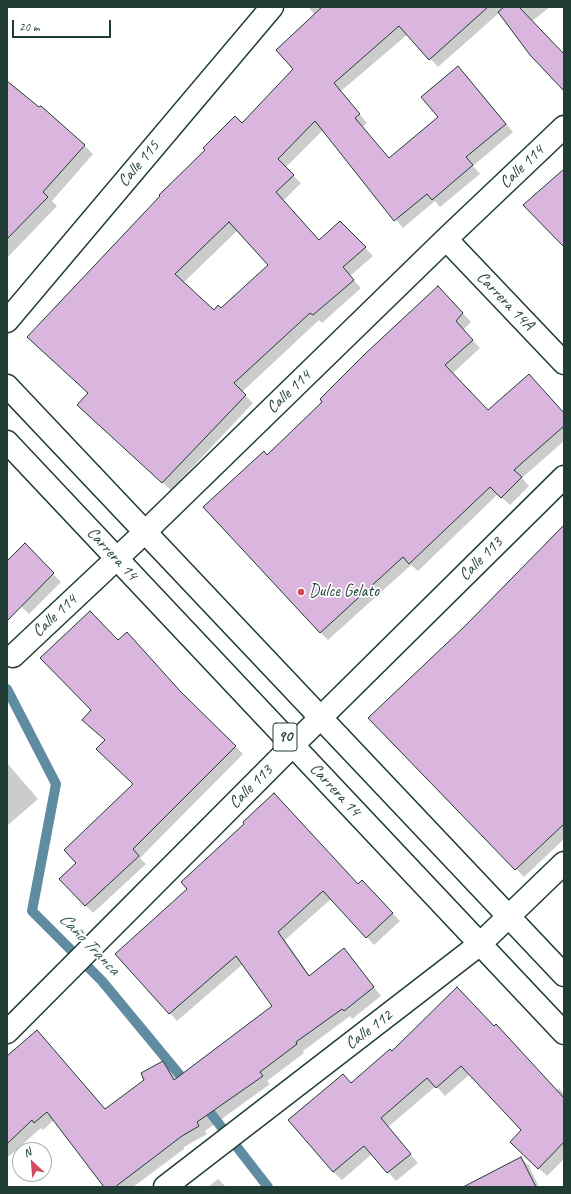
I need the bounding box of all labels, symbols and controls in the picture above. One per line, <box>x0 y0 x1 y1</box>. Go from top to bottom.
scale bar <box>14 12 113 38</box>
text: 20 m <box>19 19 39 35</box>
street label: Calle 115 <box>114 137 164 191</box>
street label: Calle 114 <box>496 141 548 193</box>
street label: Carrera 14A <box>472 267 538 335</box>
street label: Calle 114 <box>263 366 315 418</box>
street label: Carrera 14 <box>82 523 142 585</box>
street label: Calle 113 <box>455 533 507 585</box>
place label: Dulce Gelato <box>309 582 379 602</box>
marker: Dulce Gelato <box>296 587 306 597</box>
street label: Calle 114 <box>28 590 82 642</box>
road number: 90 <box>273 723 297 751</box>
street label: Carrera 14 <box>305 759 365 821</box>
street label: Calle 113 <box>225 761 277 813</box>
water label: Caño Tranca <box>54 908 124 980</box>
street label: Calle 112 <box>341 1006 397 1054</box>
north arrow <box>12 1142 52 1182</box>
text: N <box>21 1144 33 1160</box>

